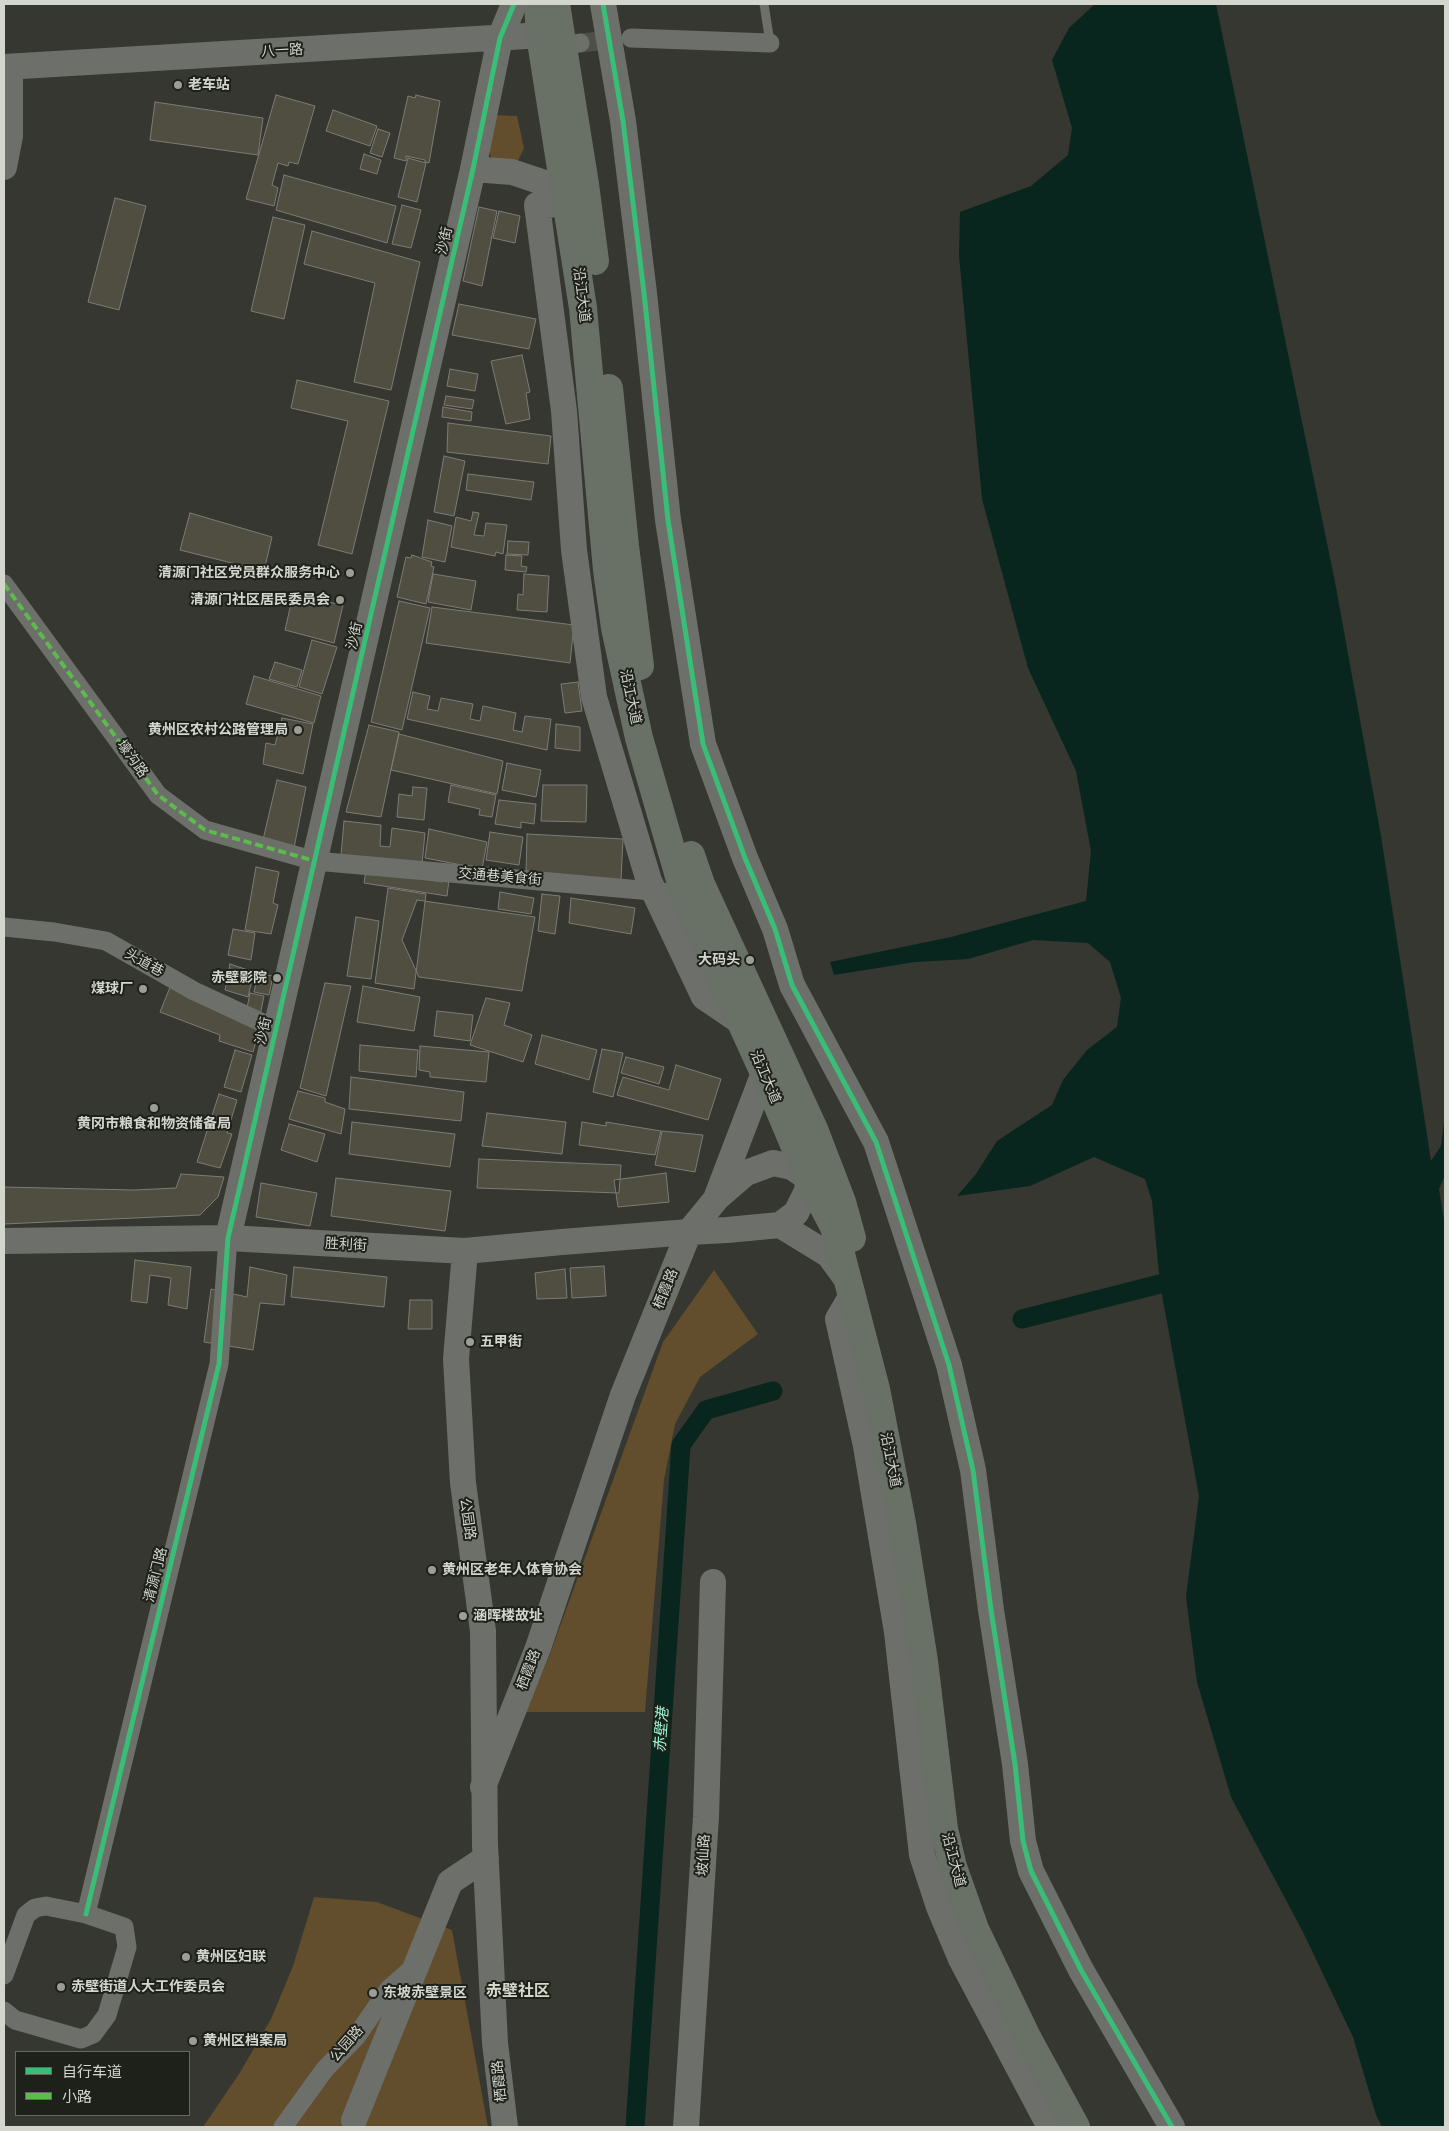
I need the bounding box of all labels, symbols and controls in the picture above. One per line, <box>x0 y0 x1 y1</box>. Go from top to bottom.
street label: 八一路 <box>261 42 303 60</box>
place label: 老车站 <box>188 77 230 93</box>
marker: 老车站 <box>172 79 184 91</box>
street label: 沙街 <box>434 225 456 257</box>
street label: 沿江大道 <box>569 266 593 324</box>
place label: 清源门社区党员群众服务中心 <box>158 565 340 581</box>
marker: 清源门社区党员群众服务中心 <box>344 567 356 579</box>
place label: 清源门社区居民委员会 <box>190 592 330 608</box>
marker: 清源门社区居民委员会 <box>334 594 346 606</box>
street label: 沙街 <box>344 620 366 652</box>
street label: 沿江大道 <box>616 668 644 726</box>
place label: 黄州区农村公路管理局 <box>148 722 288 738</box>
marker: 黄州区农村公路管理局 <box>292 724 304 736</box>
street label: 壕沟路 <box>113 737 151 781</box>
street label: 交通巷美食街 <box>457 865 543 889</box>
street label: 头道巷 <box>122 945 166 981</box>
place label: 大码头 <box>698 952 740 968</box>
marker: 大码头 <box>744 954 756 966</box>
place label: 赤壁影院 <box>211 970 267 986</box>
marker: 赤壁影院 <box>271 972 283 984</box>
place label: 煤球厂 <box>91 981 133 997</box>
marker: 煤球厂 <box>137 983 149 995</box>
street label: 沙街 <box>253 1015 275 1047</box>
street label: 沿江大道 <box>746 1048 784 1106</box>
marker: 黄冈市粮食和物资储备局 <box>148 1102 160 1114</box>
place label: 黄冈市粮食和物资储备局 <box>77 1116 231 1132</box>
street label: 胜利街 <box>325 1236 367 1254</box>
street label: 栖霞路 <box>650 1266 682 1312</box>
place label: 五甲街 <box>480 1334 522 1350</box>
marker: 五甲街 <box>464 1336 476 1348</box>
street label: 沿江大道 <box>876 1431 904 1489</box>
street label: 公园路 <box>456 1497 478 1541</box>
street label: 清源门路 <box>141 1546 171 1604</box>
place label: 黄州区老年人体育协会 <box>442 1562 582 1578</box>
marker: 黄州区老年人体育协会 <box>426 1564 438 1576</box>
place label: 涵晖楼故址 <box>473 1608 543 1624</box>
marker: 涵晖楼故址 <box>457 1610 469 1622</box>
street label: 栖霞路 <box>514 1647 544 1693</box>
water label: 赤壁港 <box>651 1707 673 1753</box>
street label: 沿江大道 <box>938 1831 968 1889</box>
street label: 坡仙路 <box>695 1834 713 1876</box>
place label: 黄州区妇联 <box>196 1949 266 1965</box>
marker: 黄州区妇联 <box>180 1951 192 1963</box>
place label: 赤壁街道人大工作委员会 <box>71 1979 225 1995</box>
marker: 赤壁街道人大工作委员会 <box>55 1981 67 1993</box>
district label: 赤壁社区 <box>486 1982 550 2002</box>
place label: 东坡赤壁景区 <box>383 1985 467 2001</box>
marker: 东坡赤壁景区 <box>367 1987 379 1999</box>
street label: 公园路 <box>327 2023 367 2065</box>
place label: 黄州区档案局 <box>203 2033 287 2049</box>
marker: 黄州区档案局 <box>187 2035 199 2047</box>
legend <box>15 2051 190 2116</box>
street label: 栖霞路 <box>489 2059 511 2103</box>
text: 自行车道 <box>62 2063 122 2080</box>
text: 小路 <box>62 2088 92 2105</box>

